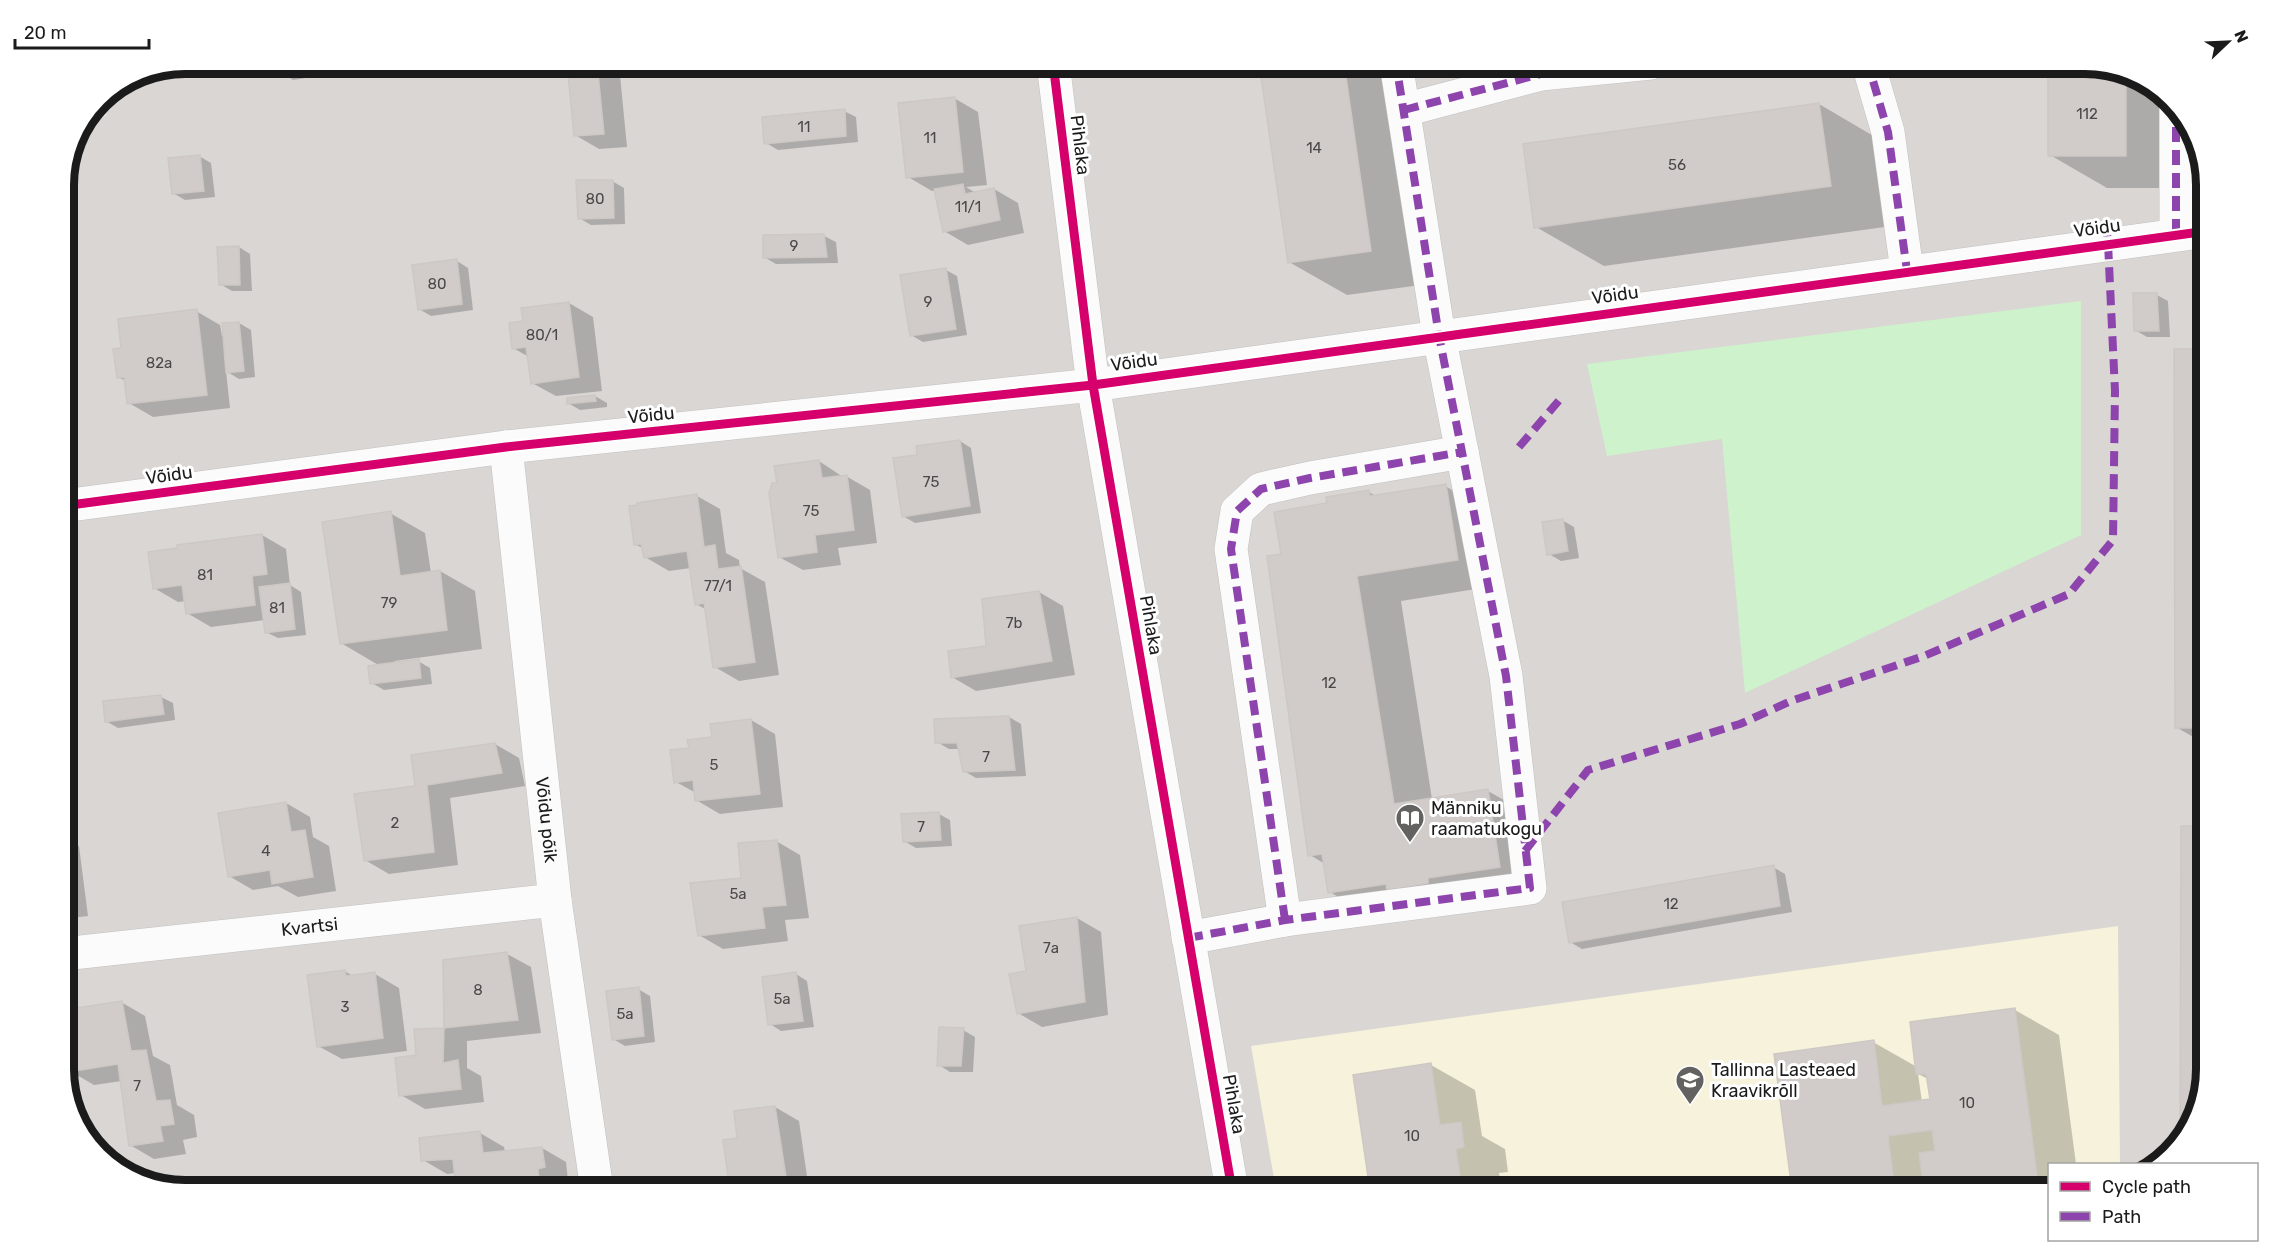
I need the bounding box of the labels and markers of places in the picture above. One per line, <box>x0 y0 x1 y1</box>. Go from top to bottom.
place label: Männiku raamatukogu <box>1431 797 1542 840</box>
library icon: Männiku raamatukogu <box>1394 802 1426 844</box>
place label: Tallinna Lasteaed Kraavikrõll <box>1711 1059 1856 1102</box>
school or university icon: Tallinna Lasteaed Kraavikrõll <box>1674 1064 1706 1106</box>

